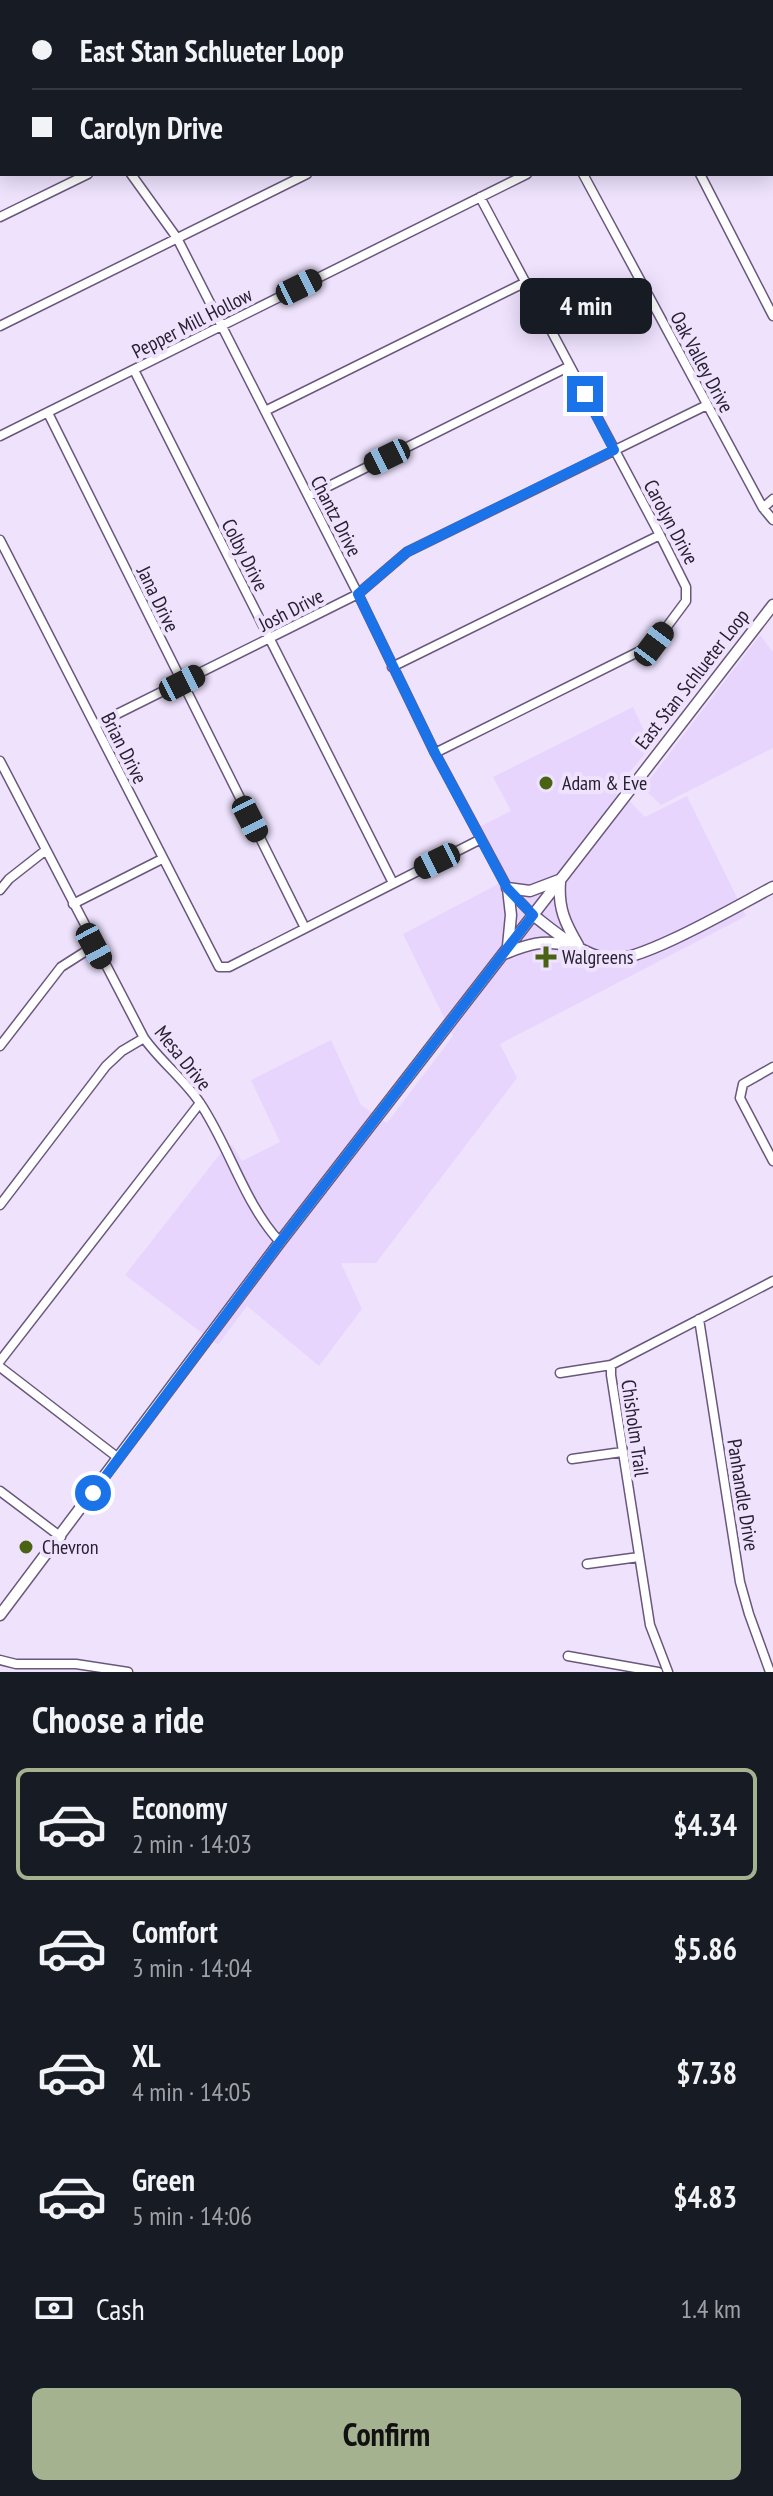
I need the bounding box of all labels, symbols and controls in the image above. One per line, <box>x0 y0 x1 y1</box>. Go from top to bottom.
text: East Stan Schlueter Loop <box>80 31 344 70</box>
text: Carolyn Drive <box>80 108 223 147</box>
car <box>272 266 326 308</box>
callout: 4 min <box>519 278 651 334</box>
street label: Pepper Mill Hollow <box>127 281 257 364</box>
text: 4 min <box>560 289 612 322</box>
street label: Oak Valley Drive <box>664 307 740 417</box>
route end <box>567 376 603 412</box>
car <box>360 436 414 478</box>
street label: Chantz Drive <box>305 471 367 561</box>
street label: Carolyn Drive <box>638 475 704 569</box>
street label: Colby Drive <box>216 514 274 596</box>
street label: Jana Drive <box>130 561 185 636</box>
street label: Josh Drive <box>253 583 328 638</box>
street label: East Stan Schlueter Loop <box>629 604 755 754</box>
car <box>630 618 678 670</box>
car <box>155 661 209 705</box>
street label: Brian Drive <box>95 708 153 788</box>
place label: Adam & Eve <box>562 770 647 796</box>
marker: Adam & Eve <box>537 774 555 792</box>
car <box>228 792 272 846</box>
car <box>410 840 464 882</box>
car <box>72 919 116 973</box>
place label: Walgreens <box>562 944 634 970</box>
marker: Walgreens <box>537 948 555 966</box>
street label: Mesa Drive <box>149 1020 217 1096</box>
street label: Chisholm Trail <box>615 1378 655 1478</box>
street label: Panhandle Drive <box>721 1437 765 1553</box>
route start <box>75 1475 111 1511</box>
place label: Chevron <box>42 1534 99 1560</box>
marker: Chevron <box>17 1538 35 1556</box>
text: Choose a ride <box>32 1696 204 1743</box>
icon: car <box>36 1788 108 1860</box>
text: Economy <box>132 1788 227 1827</box>
text: $4.34 <box>673 1805 737 1844</box>
text: 2 min · 14:03 <box>132 1827 252 1860</box>
icon: car <box>36 1912 108 1984</box>
text: Comfort <box>132 1912 218 1951</box>
text: $5.86 <box>673 1929 737 1968</box>
text: 3 min · 14:04 <box>132 1951 252 1984</box>
icon: car <box>36 2036 108 2108</box>
text: XL <box>132 2036 161 2075</box>
text: $7.38 <box>676 2053 737 2092</box>
text: 4 min · 14:05 <box>132 2075 252 2108</box>
icon: car <box>36 2160 108 2232</box>
text: Green <box>132 2160 195 2199</box>
text: $4.83 <box>673 2177 737 2216</box>
text: 5 min · 14:06 <box>132 2199 252 2232</box>
icon: cash <box>32 2286 76 2330</box>
text: Cash <box>96 2289 145 2328</box>
text: 1.4 km <box>680 2292 741 2325</box>
button: Confirm <box>32 2388 741 2480</box>

